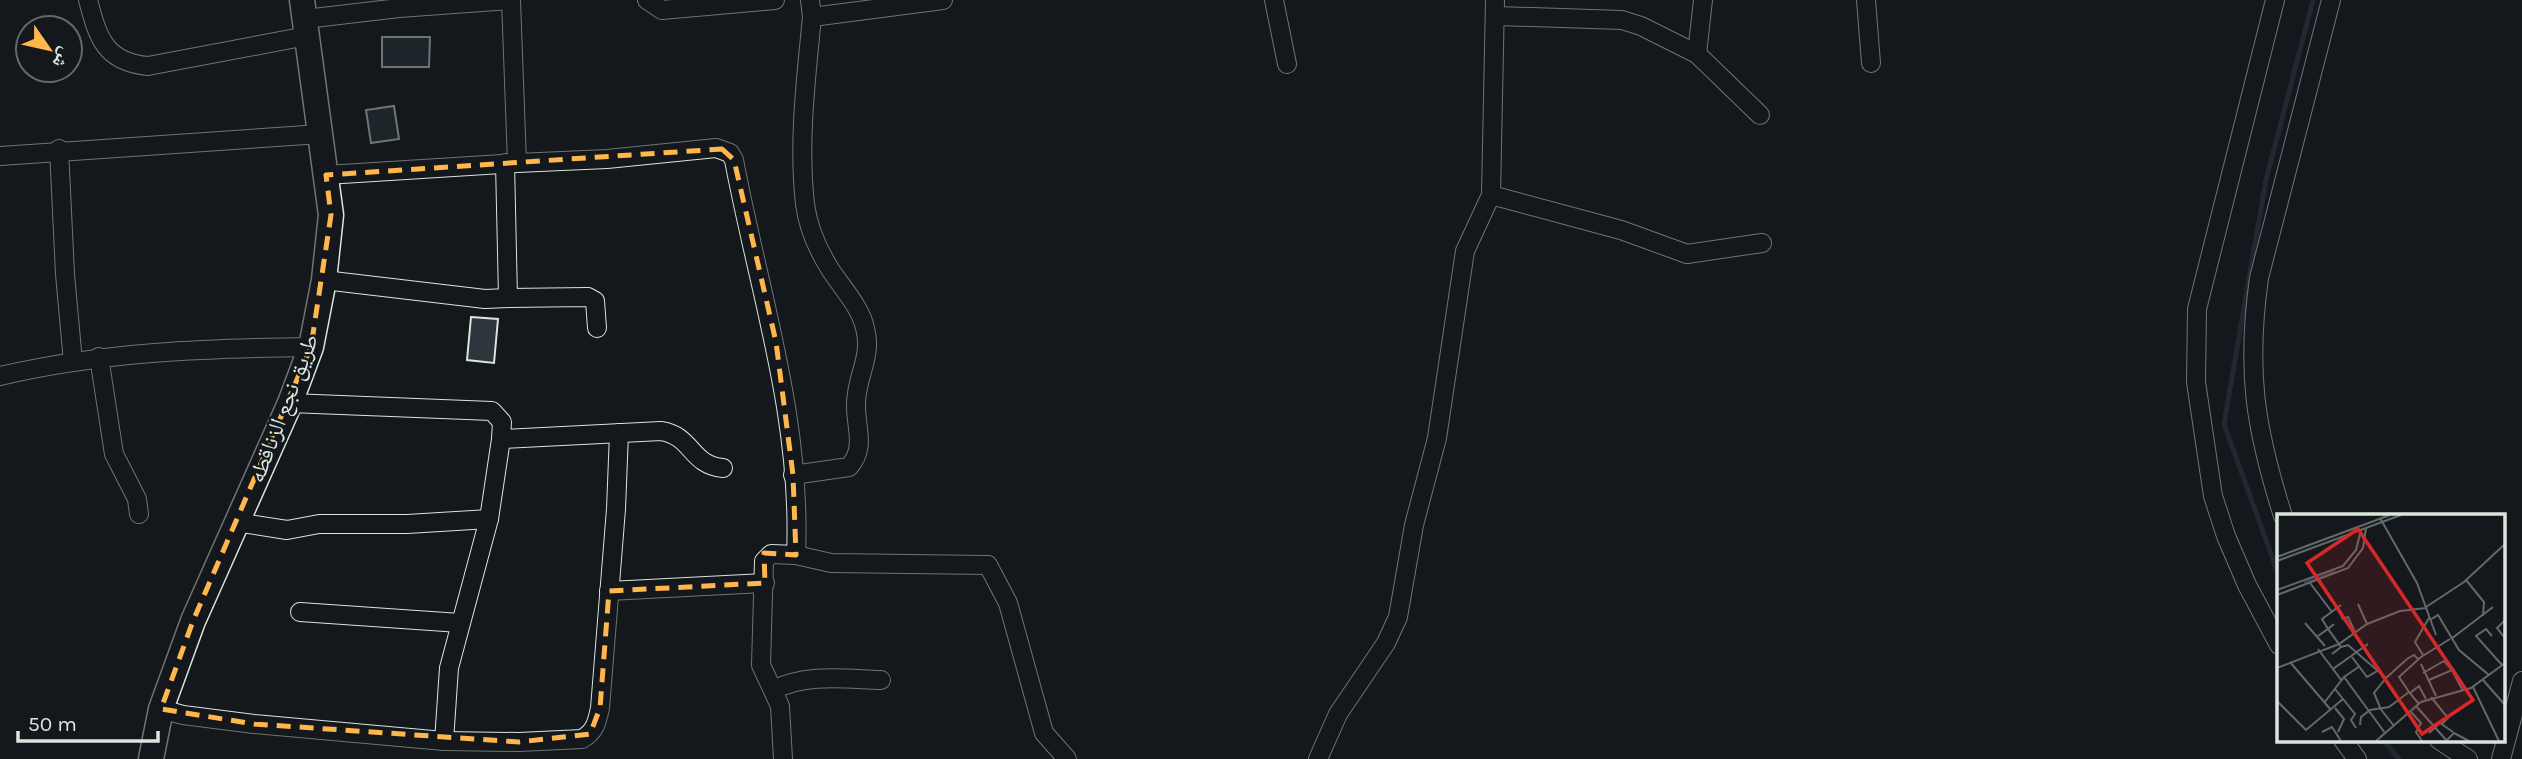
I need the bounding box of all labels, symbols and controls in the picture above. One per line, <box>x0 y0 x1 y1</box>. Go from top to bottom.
north arrow <box>14 14 84 84</box>
text: ش <box>48 43 77 72</box>
street label: طريق نجع الزناقطه <box>243 330 325 487</box>
inset map <box>2277 514 2504 742</box>
scale bar <box>18 700 158 744</box>
text: 50 m <box>28 712 77 736</box>

